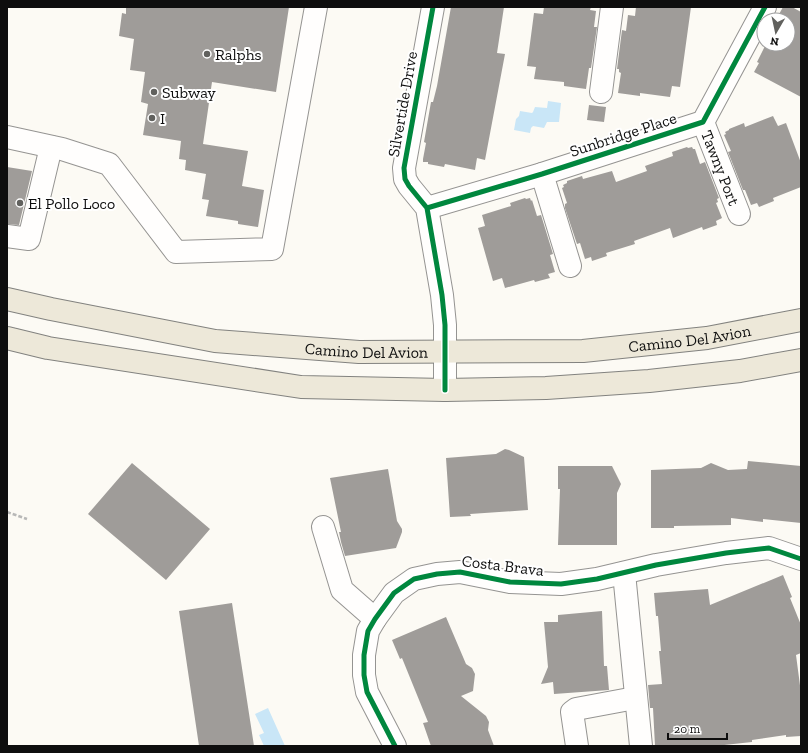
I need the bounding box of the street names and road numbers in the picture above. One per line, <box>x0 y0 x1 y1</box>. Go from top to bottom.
street label: Silvertide Drive <box>384 50 421 159</box>
street label: Sunbridge Place <box>567 108 679 161</box>
street label: Tawny Port <box>697 127 744 208</box>
street label: Camino Del Avion <box>628 321 753 356</box>
street label: Camino Del Avion <box>304 339 429 362</box>
street label: Costa Brava <box>461 551 545 580</box>

